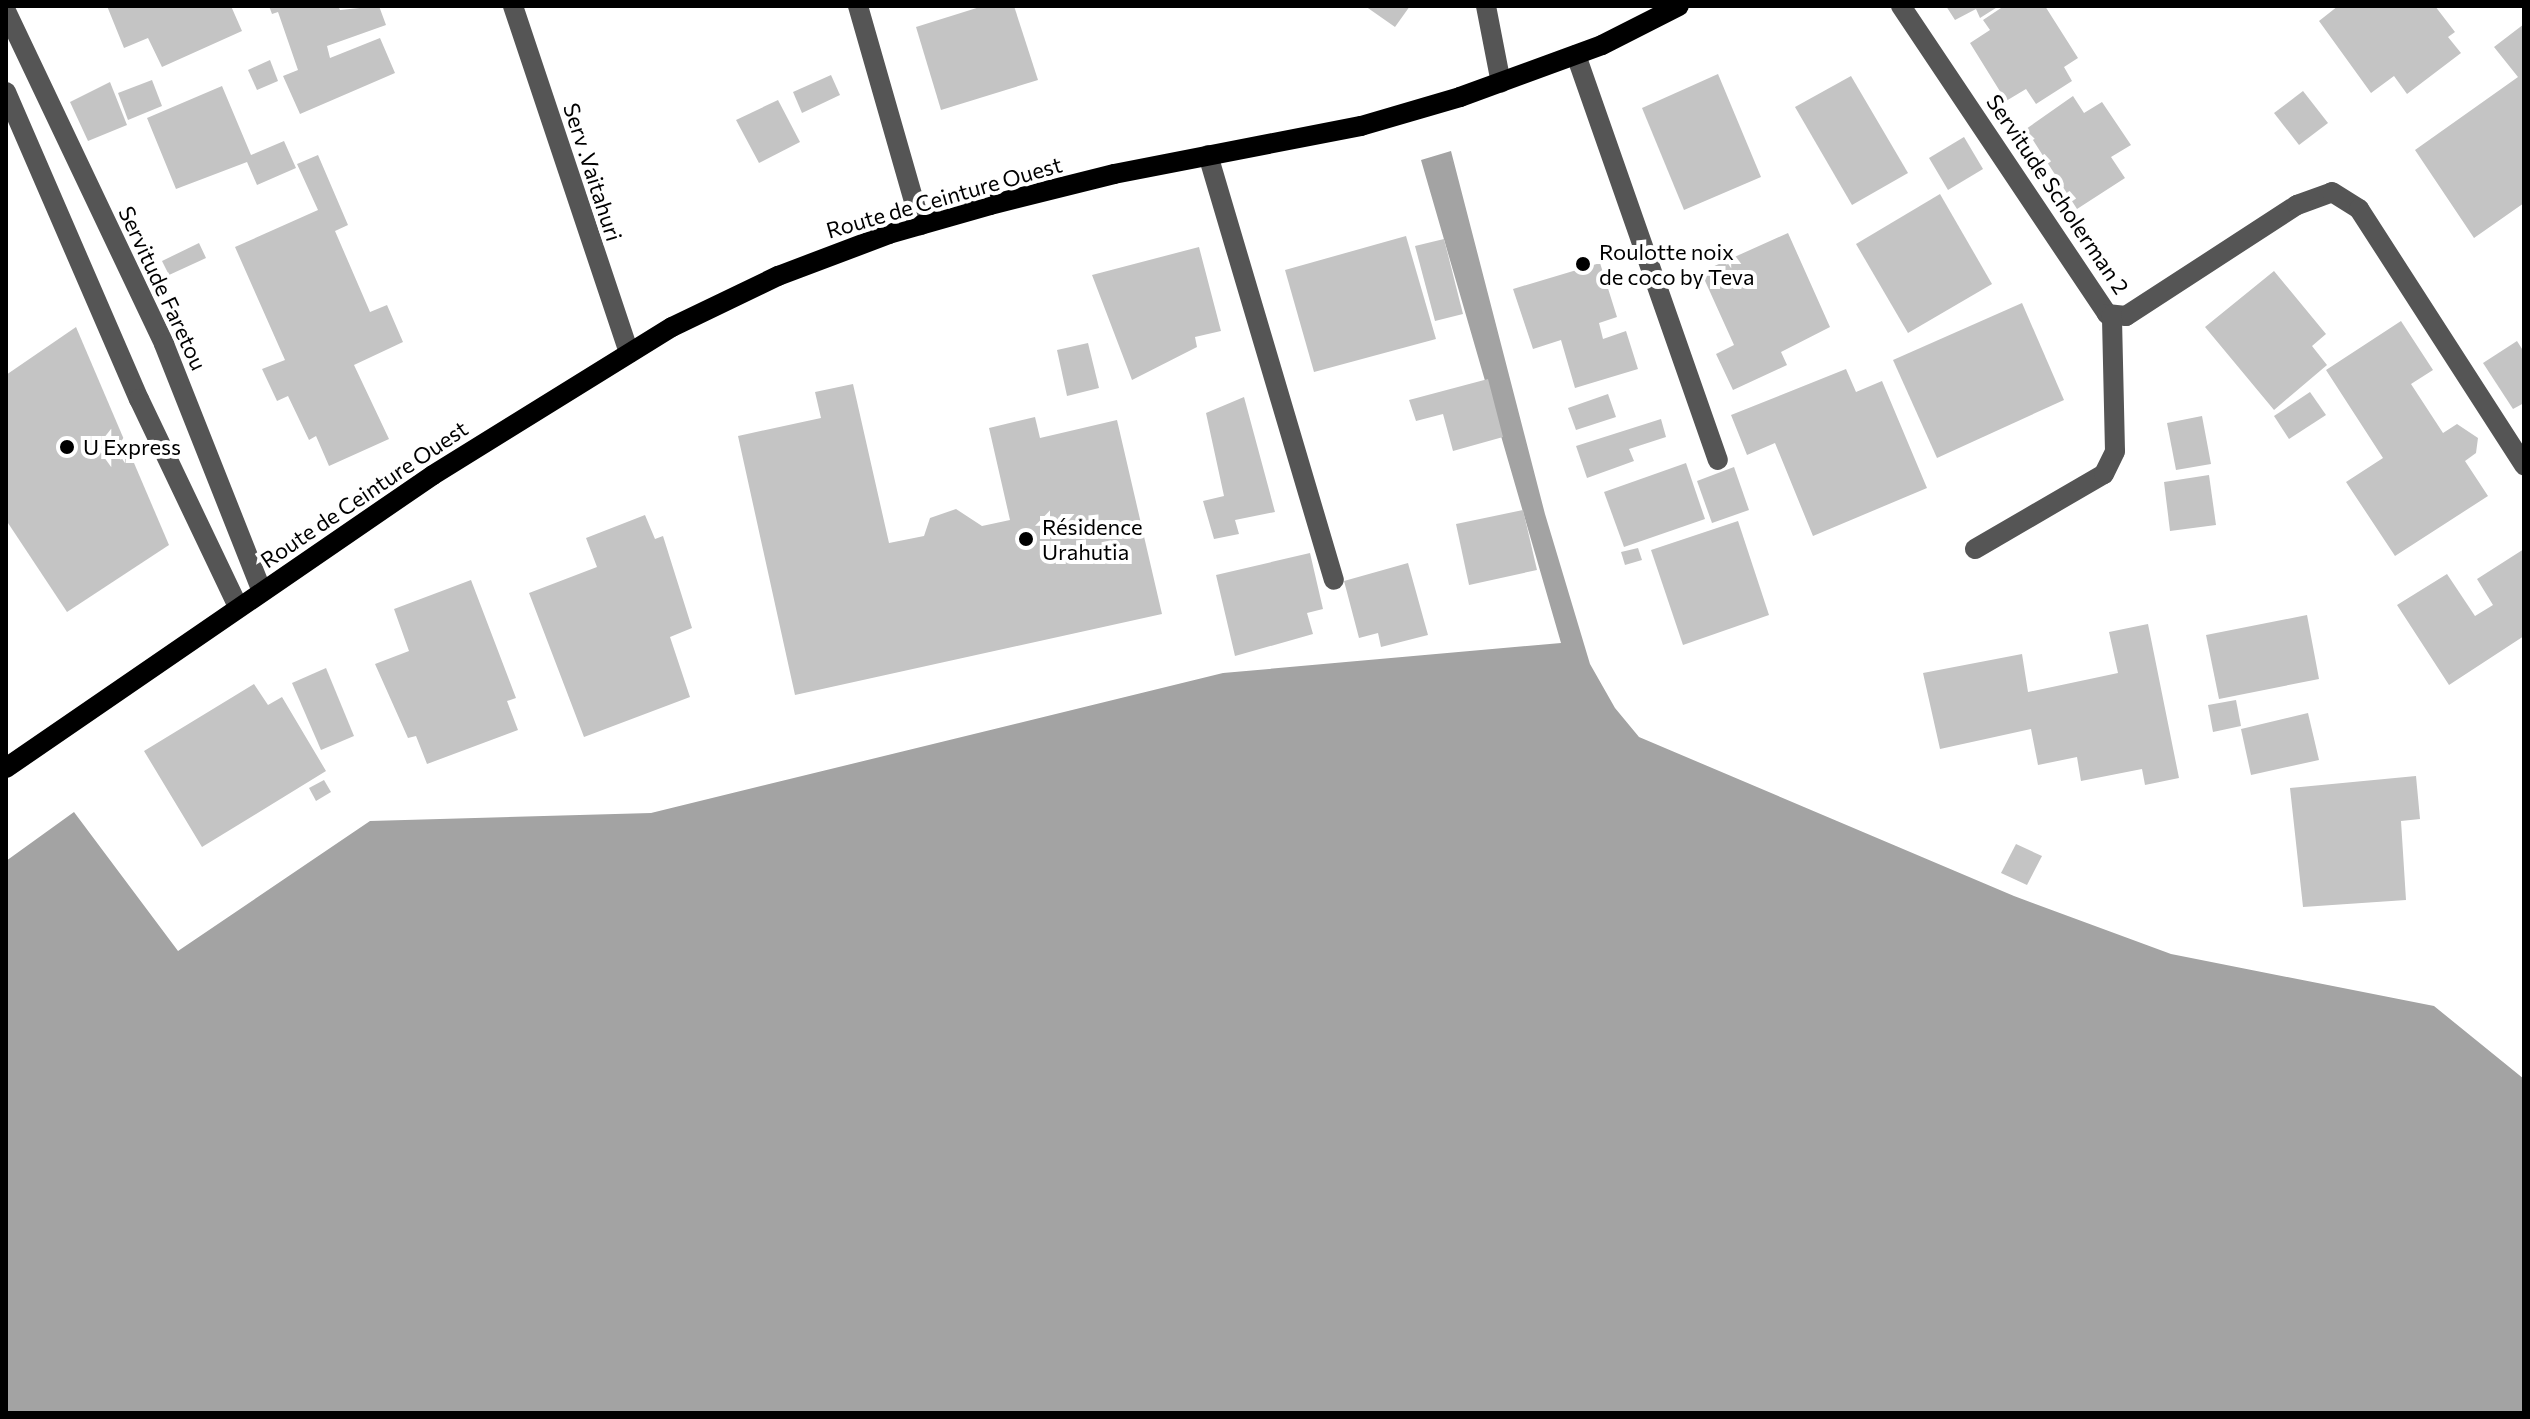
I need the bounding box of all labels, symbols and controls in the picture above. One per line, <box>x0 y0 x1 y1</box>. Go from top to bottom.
street label: Servitude Scholerman 2 <box>1981 89 2135 299</box>
street label: Serv .Vaitahuri <box>558 100 628 244</box>
street label: Route de Ceinture Ouest <box>823 151 1065 243</box>
street label: Servitude Faretou <box>113 202 213 374</box>
place label: Roulotte noix de coco by Teva <box>1599 238 1754 290</box>
marker: Roulotte noix de coco by Teva <box>1574 255 1592 273</box>
street label: Route de Ceinture Ouest <box>255 415 473 573</box>
place label: U Express <box>83 434 181 460</box>
marker: U Express <box>58 438 76 456</box>
place label: Résidence Urahutia <box>1042 513 1143 564</box>
marker: Résidence Urahutia <box>1017 530 1035 548</box>

